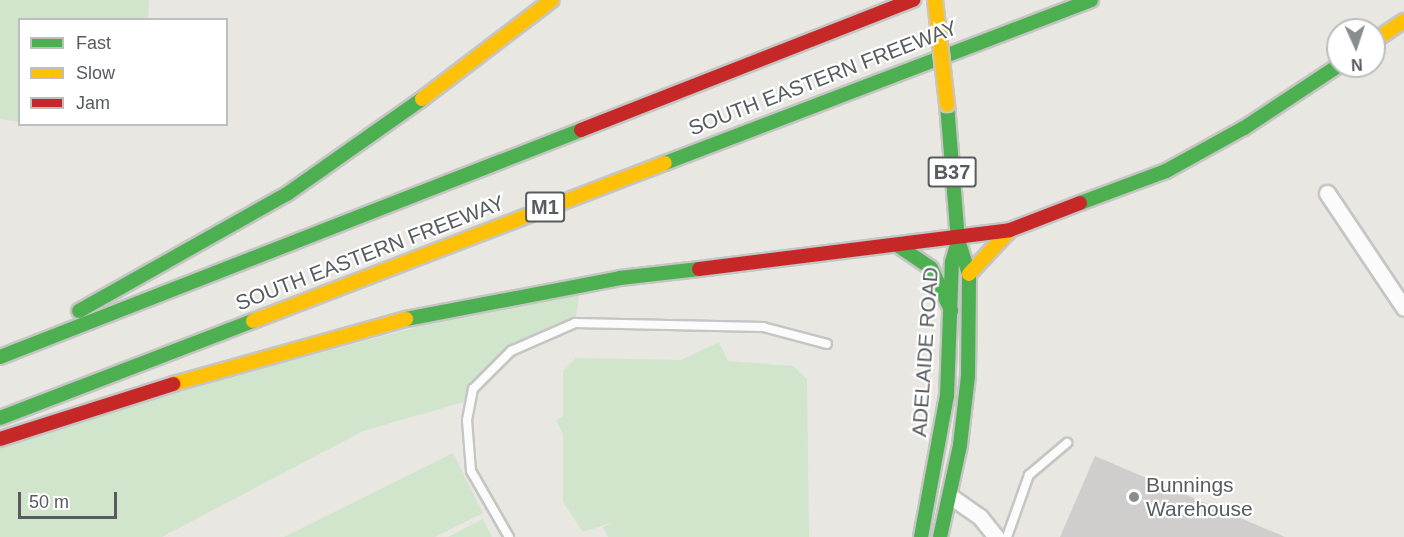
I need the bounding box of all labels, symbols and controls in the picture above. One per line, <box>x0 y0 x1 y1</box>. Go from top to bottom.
street label: SOUTH EASTERN FREEWAY <box>685 15 961 141</box>
legend <box>18 18 228 126</box>
north arrow <box>1326 18 1386 78</box>
text: Fast <box>76 33 111 53</box>
text: N <box>1351 56 1363 73</box>
text: Slow <box>76 63 115 83</box>
text: Jam <box>76 93 110 113</box>
road number: B37 <box>926 155 978 189</box>
street label: SOUTH EASTERN FREEWAY <box>232 190 508 316</box>
road number: M1 <box>524 190 566 224</box>
street label: ADELAIDE ROAD <box>906 266 944 438</box>
place label: Bunnings Warehouse <box>1146 472 1253 522</box>
scale bar <box>21 480 120 518</box>
marker: Bunnings Warehouse <box>1127 490 1141 504</box>
text: 50 m <box>29 492 69 512</box>

